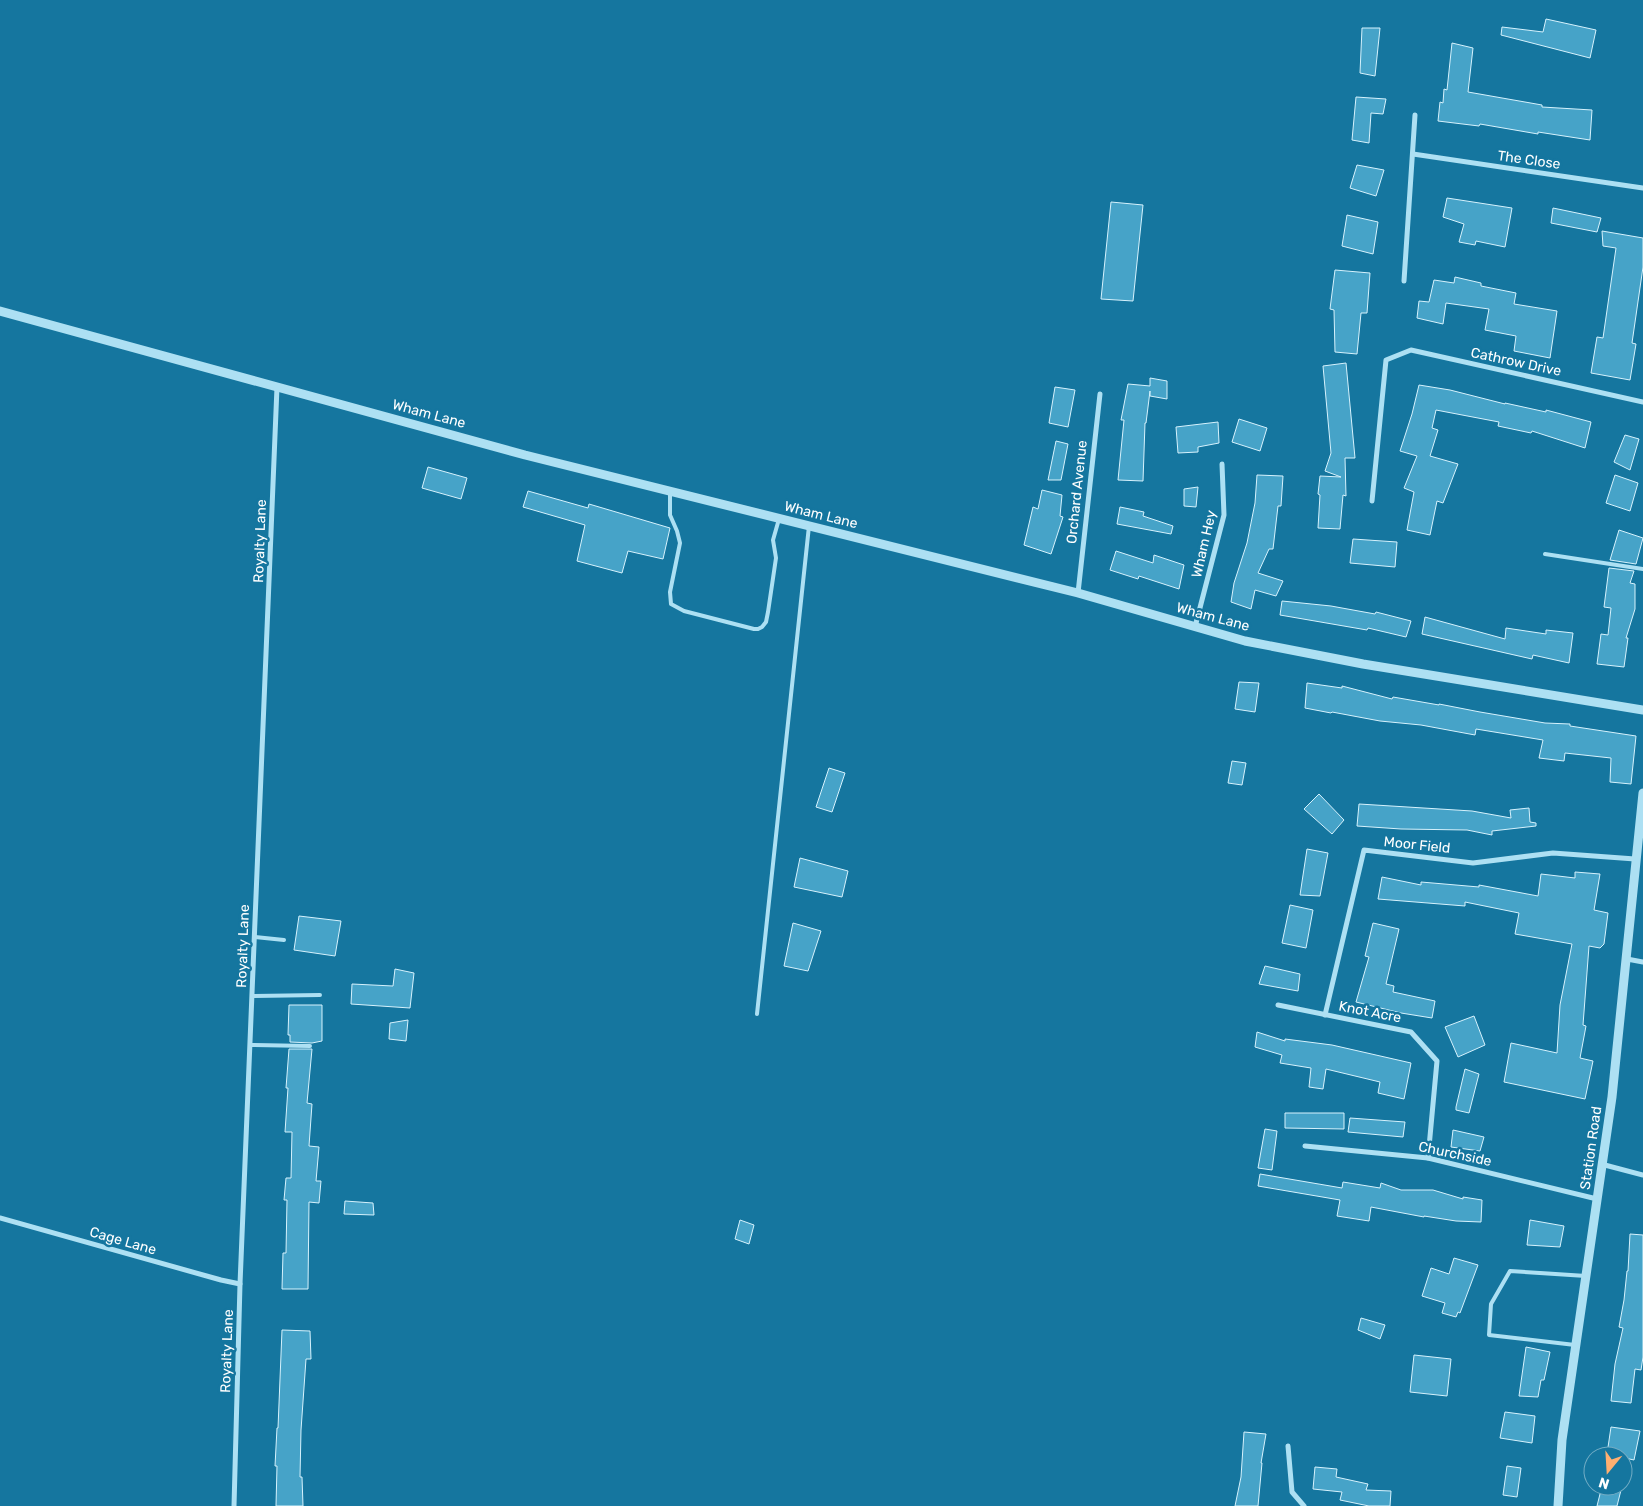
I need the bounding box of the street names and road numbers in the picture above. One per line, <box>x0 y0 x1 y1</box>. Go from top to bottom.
street label: The Close <box>1496 147 1562 173</box>
street label: Cathrow Drive <box>1469 344 1563 380</box>
street label: Wham Lane <box>390 396 468 432</box>
street label: Orchard Avenue <box>1063 439 1091 545</box>
street label: Wham Lane <box>782 498 860 532</box>
street label: Royalty Lane <box>250 499 270 583</box>
street label: Wham Hey <box>1188 508 1220 579</box>
street label: Wham Lane <box>1174 599 1252 635</box>
street label: Moor Field <box>1383 833 1451 857</box>
street label: Royalty Lane <box>233 904 253 988</box>
street label: Knot Acre <box>1337 998 1403 1026</box>
street label: Station Road <box>1577 1105 1605 1191</box>
street label: Churchside <box>1417 1138 1493 1170</box>
street label: Cage Lane <box>88 1223 158 1259</box>
street label: Royalty Lane <box>217 1309 237 1393</box>

